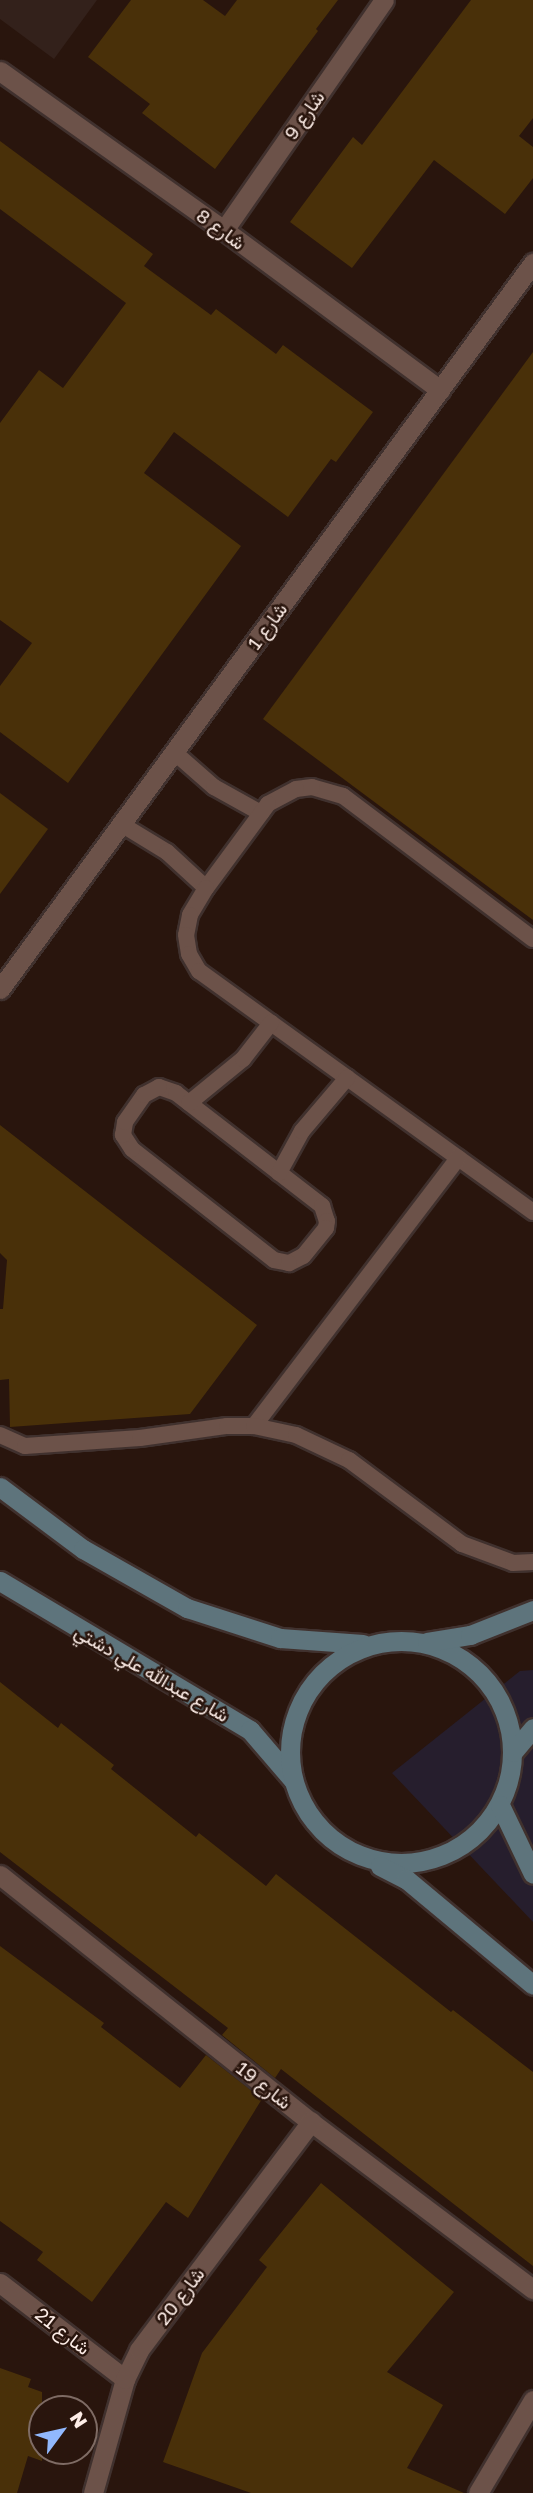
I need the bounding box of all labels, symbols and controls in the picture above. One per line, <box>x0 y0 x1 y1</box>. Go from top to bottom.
street label: شارع 9 <box>279 86 329 144</box>
street label: شارع 8 <box>192 204 250 254</box>
street label: شارع 1 <box>242 598 292 654</box>
street label: شارع عبدالله علي دشتي <box>71 1620 233 1726</box>
street label: شارع 19 <box>232 2056 296 2114</box>
street label: شارع 20 <box>151 2263 209 2329</box>
street label: شارع 21 <box>31 2303 95 2359</box>
north arrow <box>28 2395 98 2465</box>
text: N <box>66 2407 93 2432</box>

